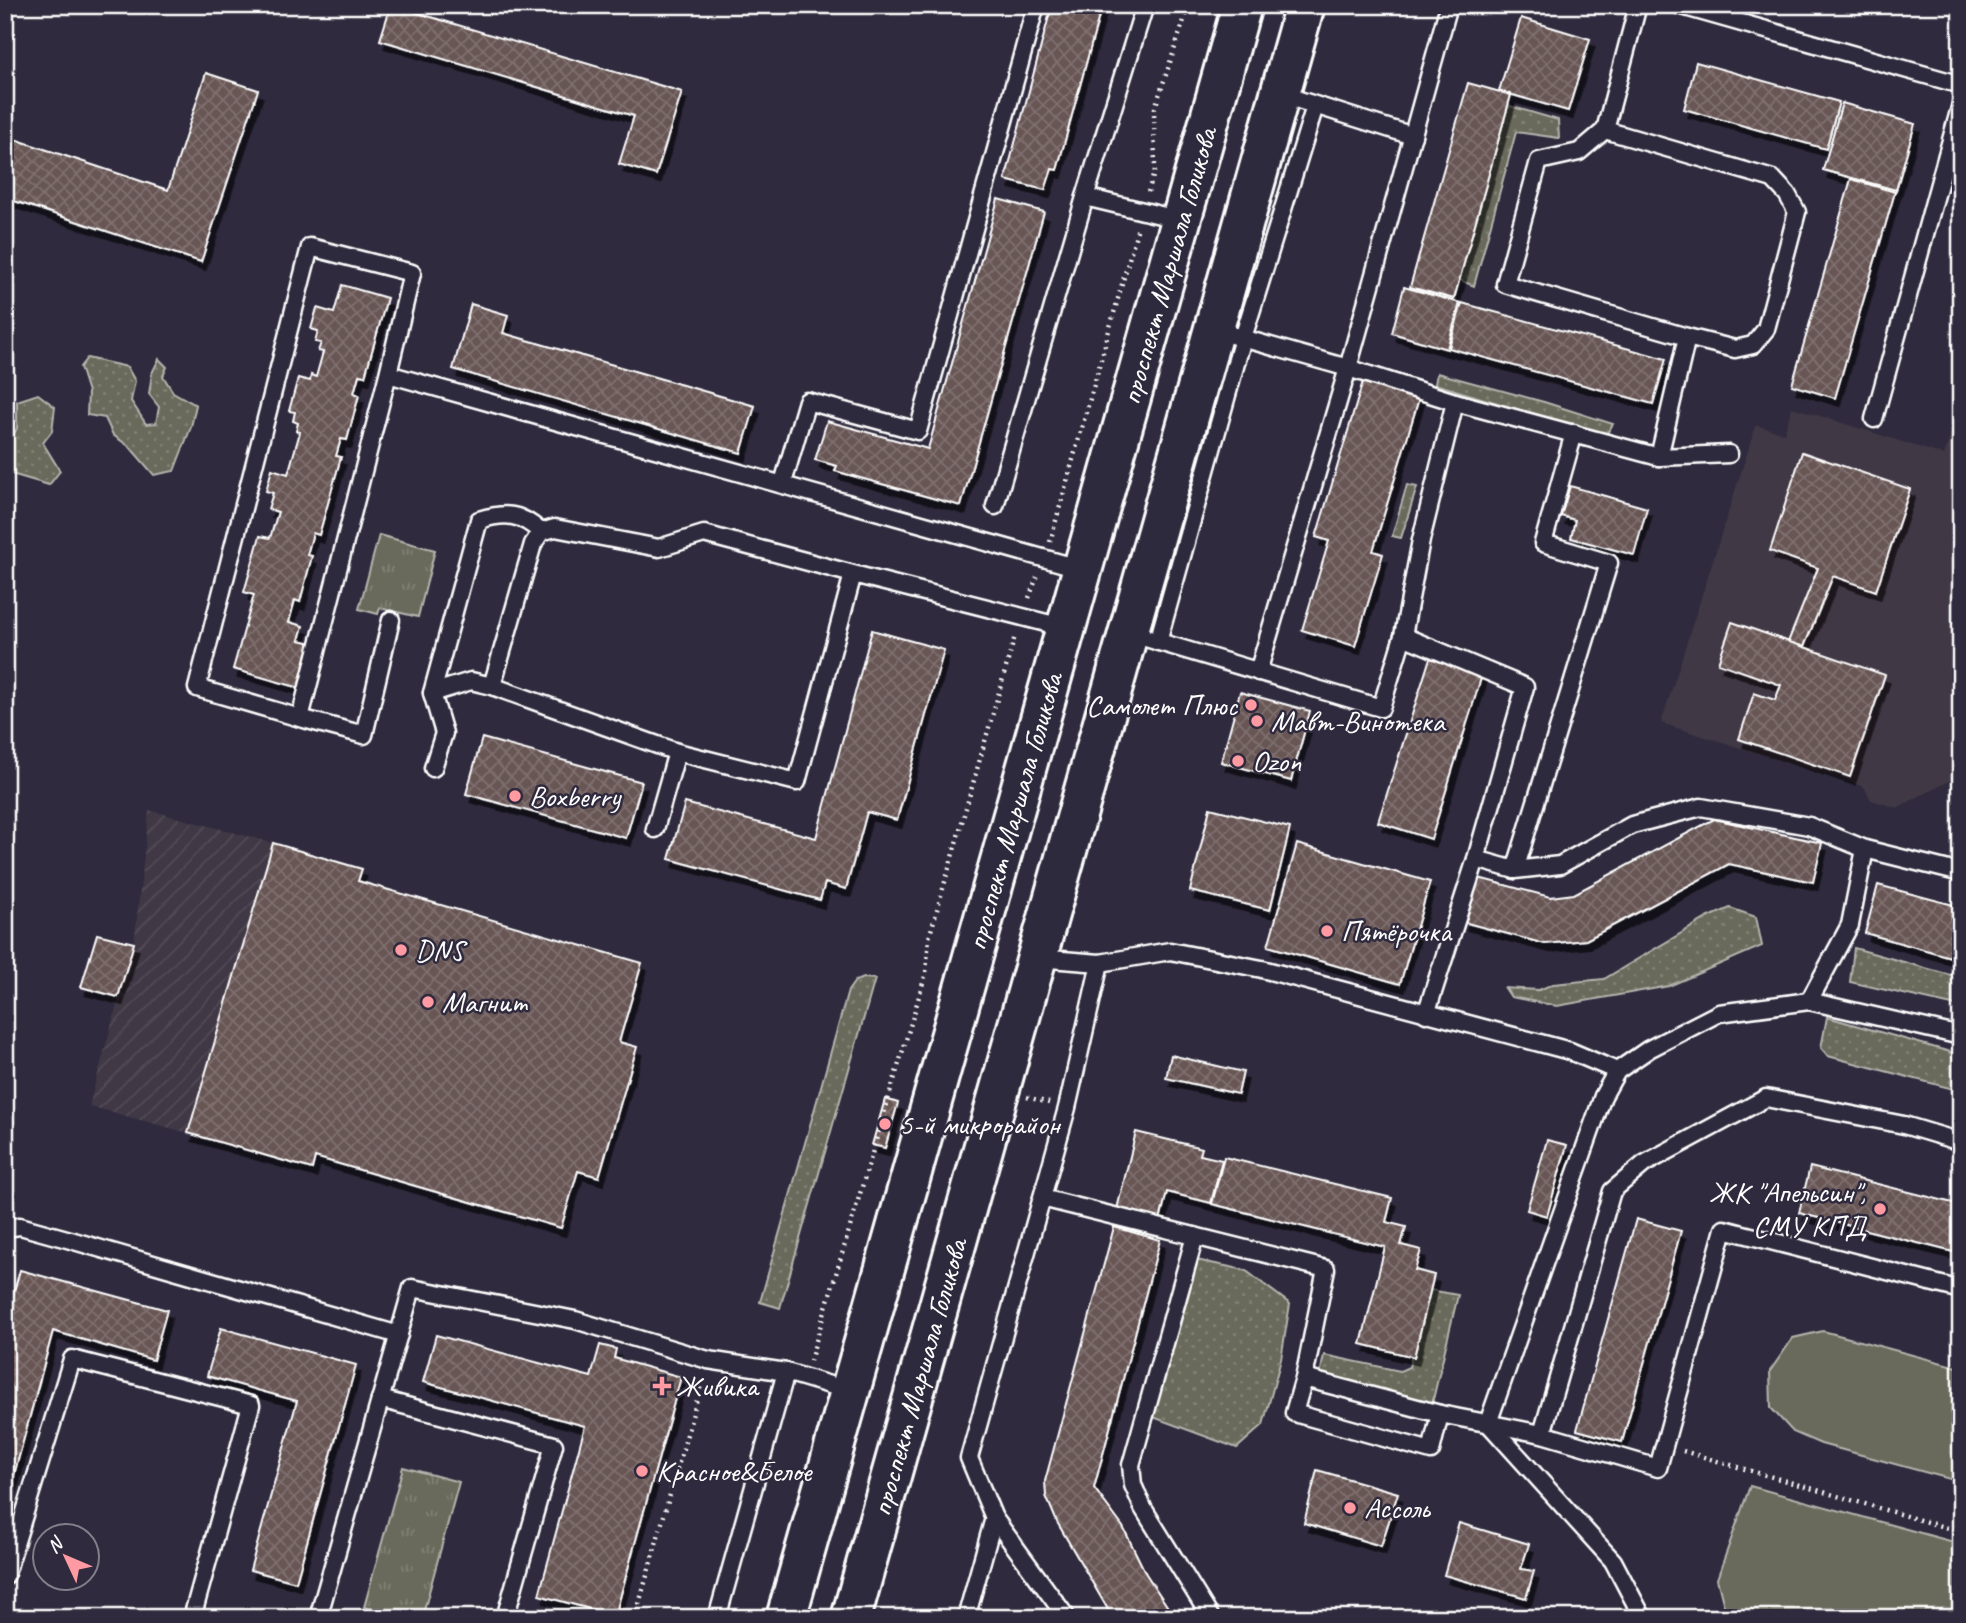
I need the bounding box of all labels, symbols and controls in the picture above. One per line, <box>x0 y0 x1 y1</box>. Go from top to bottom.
street label: проспект Маршала Голикова <box>1111 121 1226 409</box>
street label: проспект Маршала Голикова <box>957 666 1072 954</box>
place label: Самолет Плюс <box>1086 686 1238 724</box>
marker: Самолет Плюс <box>1243 697 1259 713</box>
place label: Мавт-Винотека <box>1271 702 1446 740</box>
marker: Мавт-Винотека <box>1249 713 1265 729</box>
place label: Ozon <box>1252 742 1302 780</box>
marker: Ozon <box>1230 753 1246 769</box>
place label: Boxberry <box>529 777 622 815</box>
marker: Boxberry <box>507 788 523 804</box>
place label: Пятёрочка <box>1341 912 1453 950</box>
marker: Пятёрочка <box>1319 923 1335 939</box>
place label: DNS <box>415 931 468 969</box>
marker: DNS <box>393 942 409 958</box>
place label: Магнит <box>442 983 528 1021</box>
marker: Магнит <box>420 994 436 1010</box>
place label: 5-й микрорайон <box>899 1105 1062 1143</box>
marker: 5-й микрорайон <box>877 1116 893 1132</box>
place label: ЖК "Апельсин", СМУ КПД <box>1709 1173 1867 1245</box>
marker: ЖК "Апельсин", СМУ КПД <box>1872 1201 1888 1217</box>
street label: проспект Маршала Голикова <box>862 1232 977 1520</box>
place label: Живика <box>676 1367 760 1405</box>
marker: Живика <box>654 1378 670 1394</box>
place label: Красное&Белое <box>656 1452 814 1490</box>
marker: Красное&Белое <box>634 1463 650 1479</box>
place label: Ассоль <box>1364 1489 1432 1527</box>
marker: Ассоль <box>1342 1500 1358 1516</box>
north arrow <box>32 1522 102 1592</box>
text: N <box>42 1531 69 1558</box>

